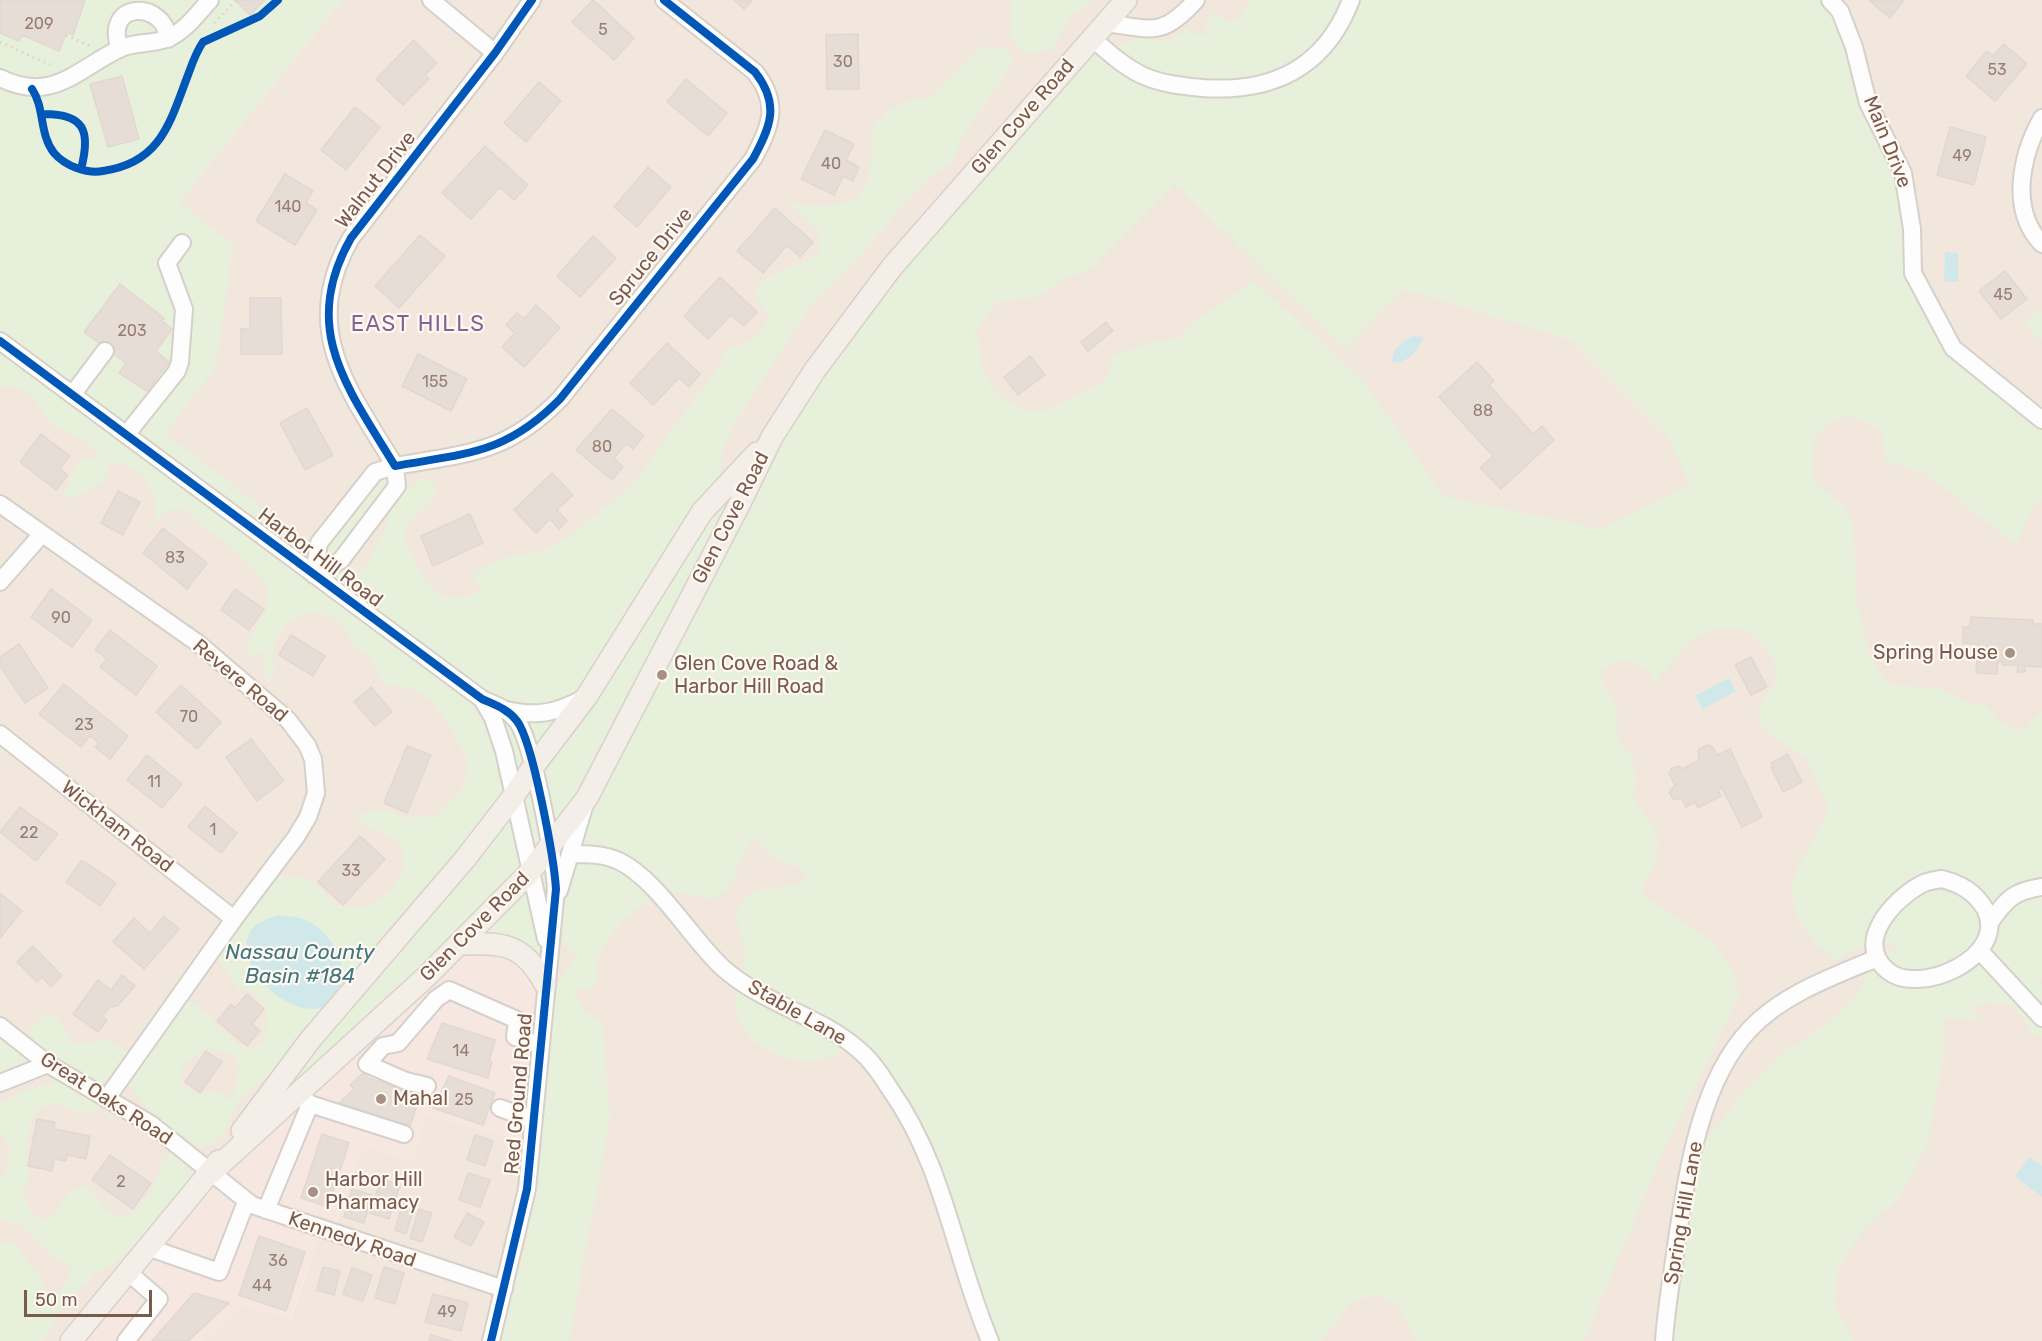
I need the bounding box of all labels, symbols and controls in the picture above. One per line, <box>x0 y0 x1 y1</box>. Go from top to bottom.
house number: 209 <box>24 14 54 34</box>
house number: 5 <box>598 20 608 40</box>
house number: 30 <box>833 52 853 72</box>
street label: Glen Cove Road <box>966 54 1080 180</box>
house number: 53 <box>1987 60 2007 80</box>
street label: Main Drive <box>1858 93 1916 191</box>
street label: Walnut Drive <box>331 127 421 233</box>
house number: 49 <box>1952 146 1972 166</box>
house number: 40 <box>821 154 841 174</box>
house number: 140 <box>275 197 301 217</box>
street label: Spruce Drive <box>604 203 698 311</box>
house number: 45 <box>1993 285 2013 305</box>
district label: EAST HILLS <box>351 312 485 338</box>
house number: 203 <box>117 321 147 341</box>
house number: 155 <box>422 372 448 392</box>
house number: 88 <box>1473 401 1493 421</box>
house number: 80 <box>592 437 612 457</box>
street label: Glen Cove Road <box>687 448 775 588</box>
street label: Harbor Hill Road <box>253 503 387 613</box>
house number: 83 <box>165 548 185 568</box>
house number: 90 <box>51 608 71 628</box>
street label: Revere Road <box>188 634 292 728</box>
place label: Spring House <box>1873 641 1998 665</box>
marker: Spring House <box>2003 646 2017 660</box>
place label: Glen Cove Road & Harbor Hill Road <box>674 652 838 699</box>
marker: Glen Cove Road & Harbor Hill Road <box>655 668 669 682</box>
house number: 70 <box>180 707 198 727</box>
house number: 23 <box>74 715 94 735</box>
house number: 11 <box>147 772 161 792</box>
street label: Wickham Road <box>56 776 178 878</box>
house number: 1 <box>210 820 216 840</box>
house number: 22 <box>20 823 38 843</box>
house number: 33 <box>341 861 361 881</box>
street label: Glen Cove Road <box>415 867 535 987</box>
water label: Nassau County Basin #184 <box>225 940 375 990</box>
street label: Stable Lane <box>743 975 851 1051</box>
street label: Red Ground Road <box>500 1012 538 1176</box>
house number: 14 <box>453 1041 469 1061</box>
street label: Great Oaks Road <box>35 1047 177 1151</box>
place label: Mahal <box>393 1087 448 1111</box>
house number: 25 <box>455 1090 473 1110</box>
marker: Mahal <box>374 1092 388 1106</box>
street label: Spring Hill Lane <box>1660 1139 1708 1287</box>
place label: Harbor Hill Pharmacy <box>325 1168 423 1215</box>
house number: 2 <box>116 1172 126 1192</box>
marker: Harbor Hill Pharmacy <box>306 1185 320 1199</box>
street label: Kennedy Road <box>285 1207 419 1273</box>
house number: 36 <box>268 1251 288 1271</box>
house number: 44 <box>252 1276 272 1296</box>
scale bar <box>27 1278 154 1316</box>
text: 50 m <box>35 1289 78 1311</box>
house number: 49 <box>437 1302 457 1322</box>

